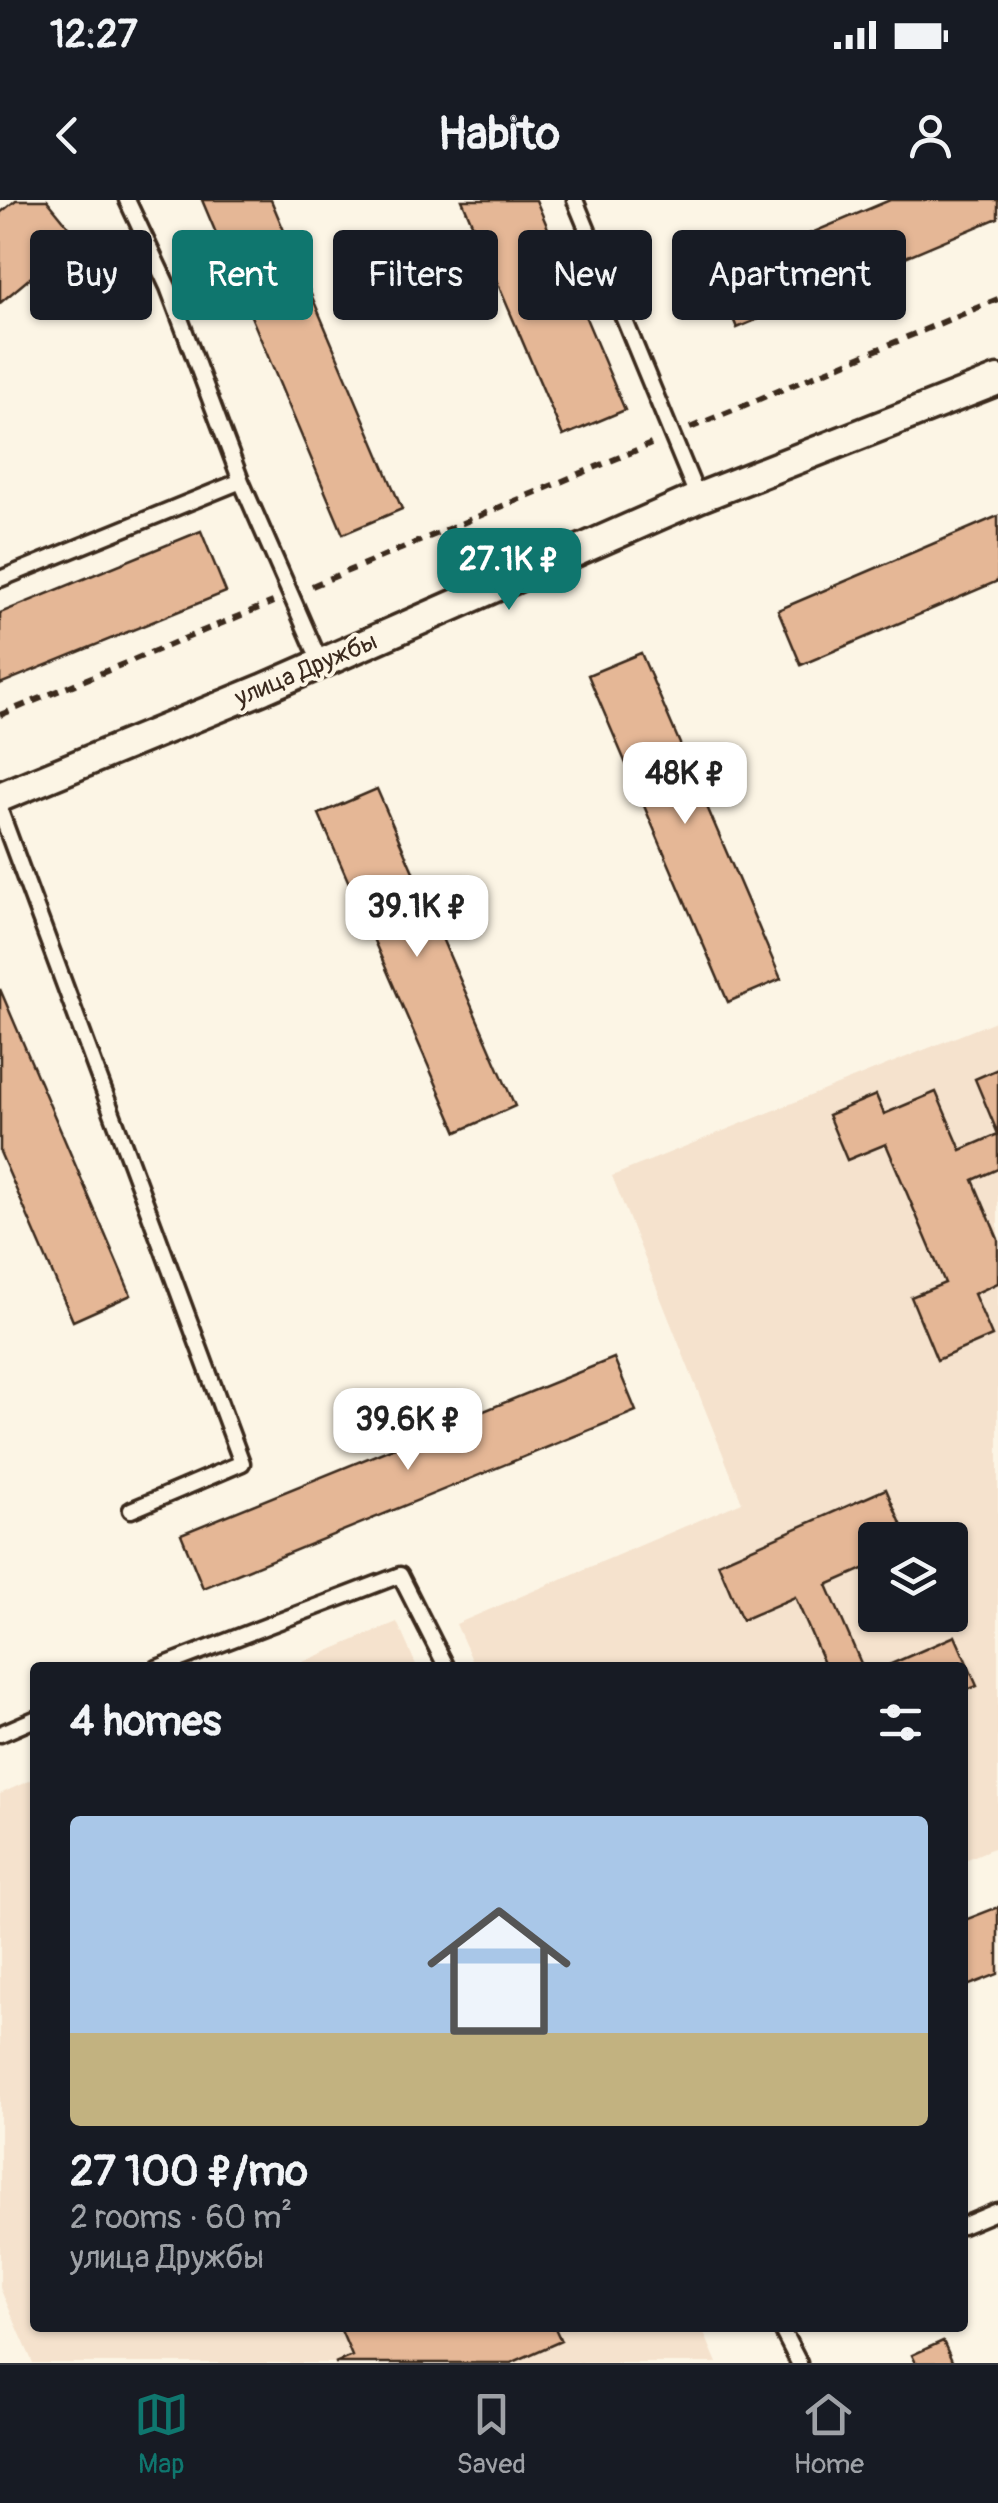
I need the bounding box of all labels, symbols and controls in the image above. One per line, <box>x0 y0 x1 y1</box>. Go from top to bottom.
text: 12:27 <box>50 11 138 59</box>
text: Habito <box>438 107 560 163</box>
icon: back <box>40 108 95 163</box>
icon: person <box>903 108 958 163</box>
chip: Buy <box>30 230 152 320</box>
chip: Rent <box>172 230 313 320</box>
chip: Filters <box>333 230 498 320</box>
chip: New <box>518 230 652 320</box>
chip: Apartment <box>672 230 906 320</box>
pin: 27.1K ₽ <box>417 528 601 613</box>
text: 27.1K ₽ <box>459 540 559 580</box>
street label: улица Дружбы <box>229 626 382 714</box>
pin: 48K ₽ <box>615 742 755 827</box>
text: 48K ₽ <box>645 754 725 794</box>
pin: 39.1K ₽ <box>325 875 509 960</box>
text: 39.1K ₽ <box>367 887 467 927</box>
pin: 39.6K ₽ <box>316 1388 500 1473</box>
text: 39.6K ₽ <box>355 1400 461 1440</box>
map controls <box>858 1522 968 1632</box>
button: layers <box>858 1522 968 1632</box>
icon: filters <box>873 1695 928 1750</box>
text: 4 homes <box>70 1696 221 1748</box>
icon: home <box>409 1881 589 2061</box>
text: 27 100 ₽/mo <box>70 2146 308 2198</box>
text: 2 rooms · 60 m² <box>70 2198 292 2238</box>
text: улица Дружбы <box>70 2238 264 2278</box>
tab: Map <box>134 2387 189 2482</box>
tab: Saved <box>456 2387 526 2482</box>
tab: Home <box>794 2387 864 2482</box>

